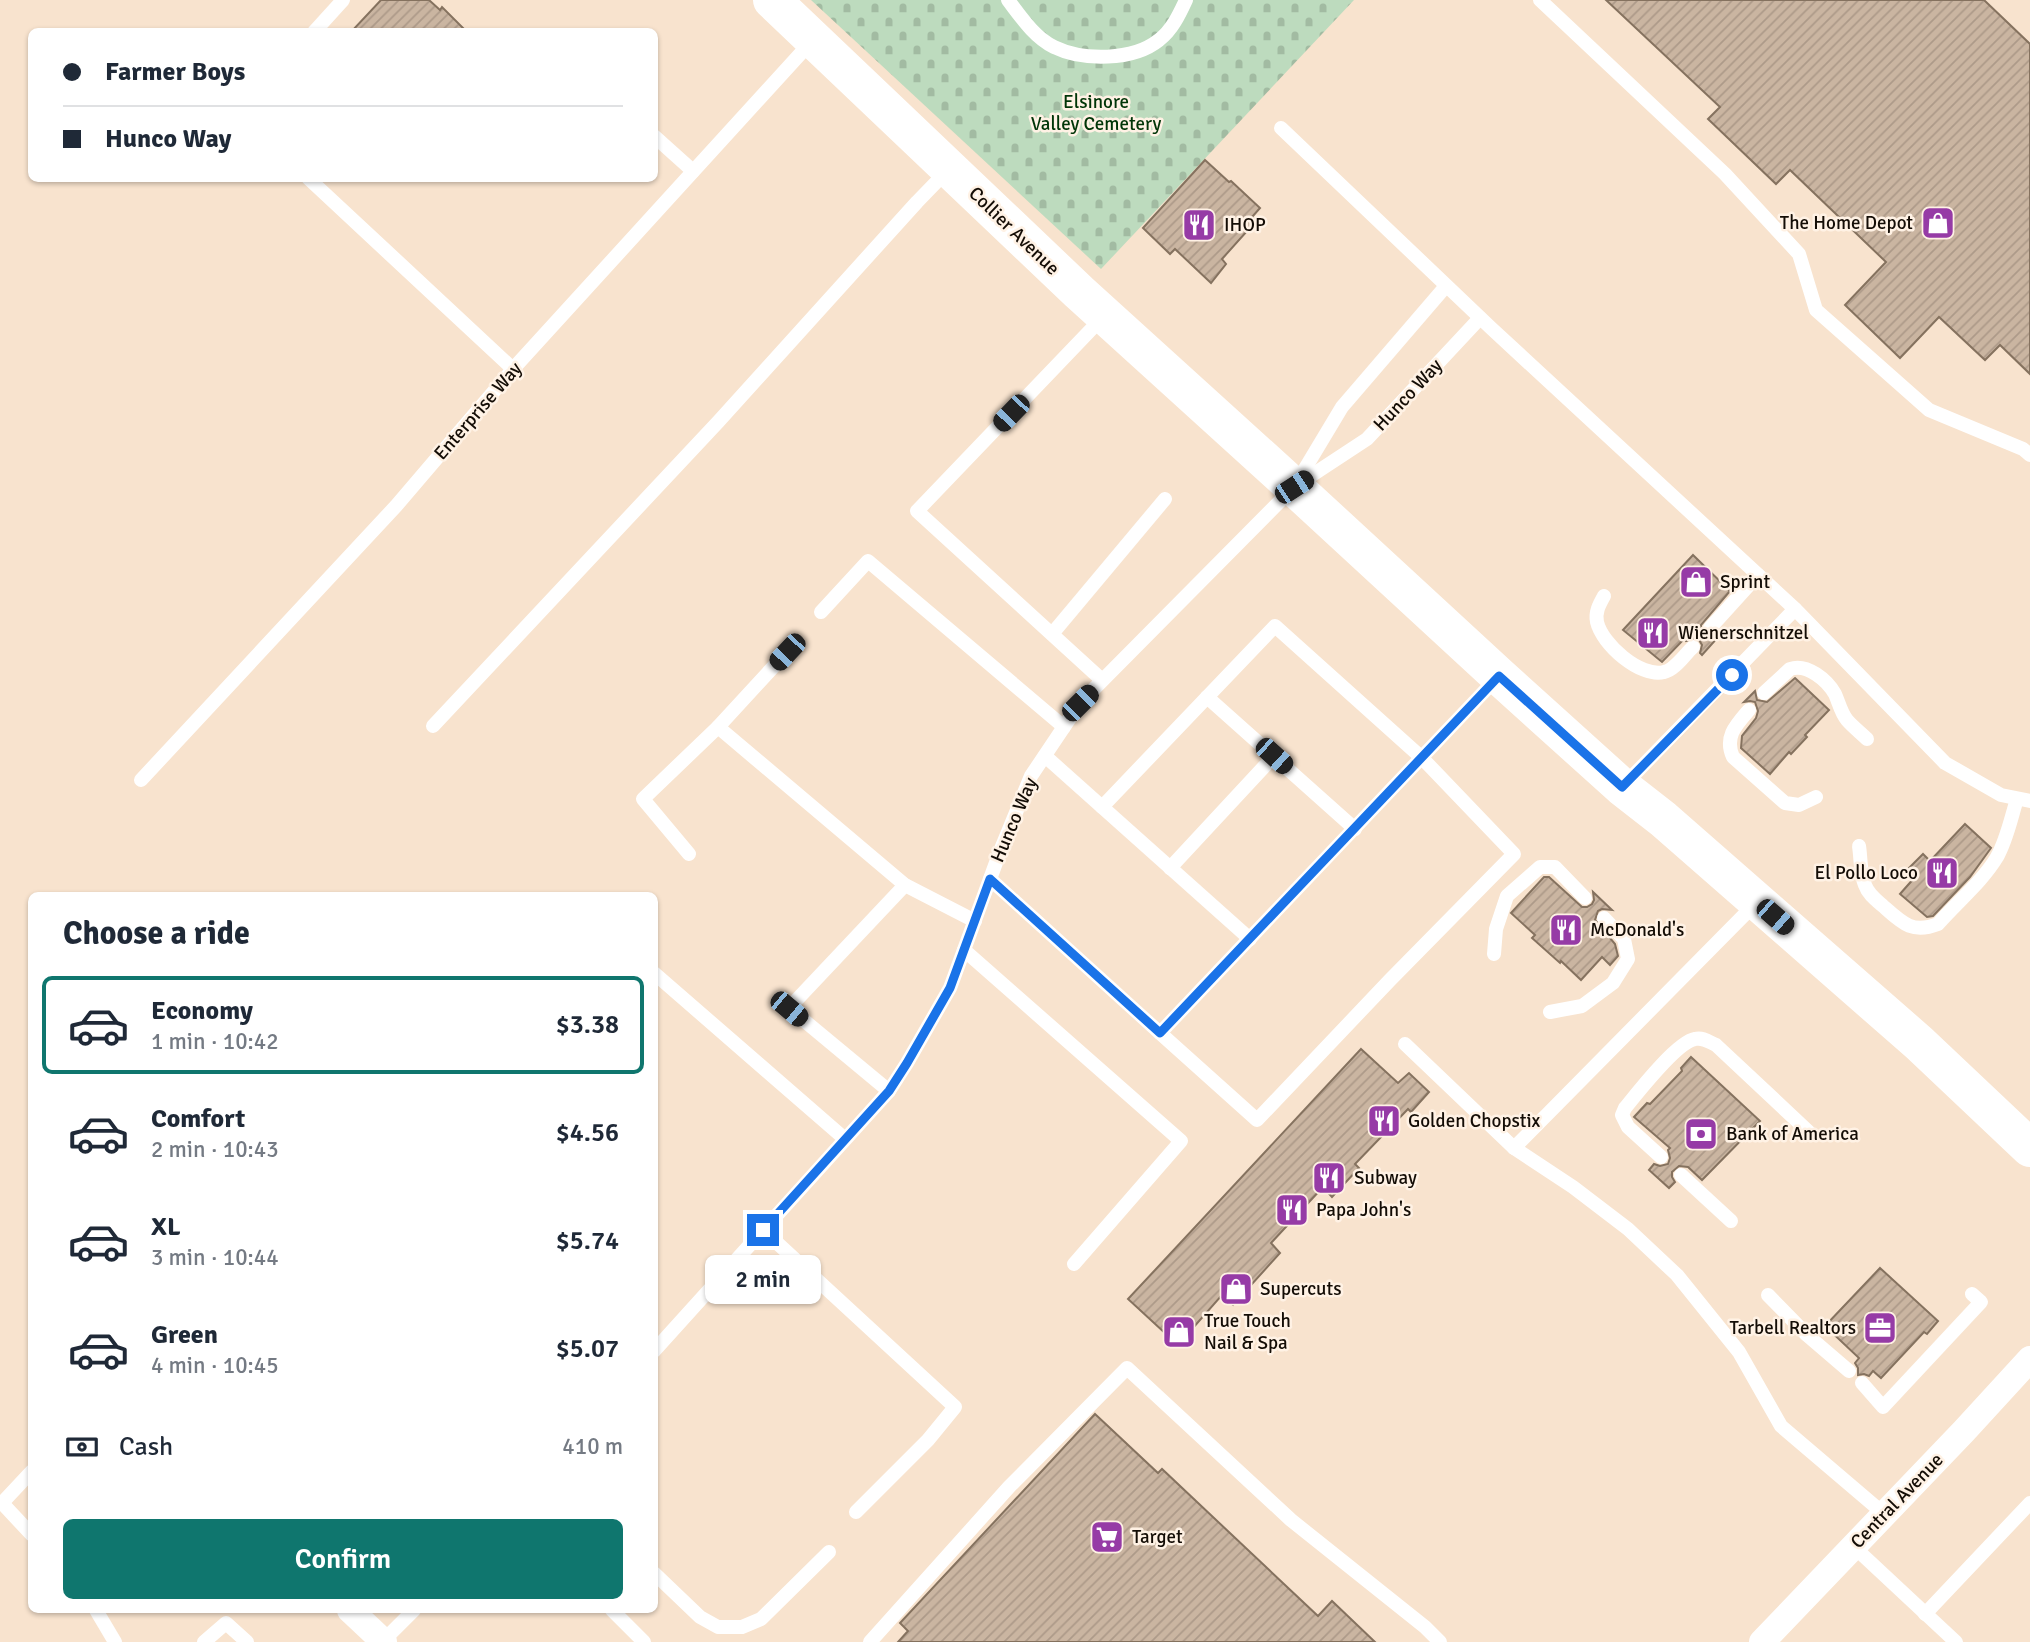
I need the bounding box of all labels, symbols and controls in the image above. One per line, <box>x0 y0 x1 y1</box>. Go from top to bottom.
text: Farmer Boys <box>105 56 245 88</box>
park label: Elsinore Valley Cemetery <box>1031 90 1161 136</box>
text: Hunco Way <box>105 123 231 155</box>
street label: Collier Avenue <box>963 182 1065 280</box>
shop icon: The Home Depot <box>1919 204 1957 242</box>
restaurant icon: IHOP <box>1180 206 1218 244</box>
place label: The Home Depot <box>1780 211 1913 235</box>
place label: IHOP <box>1224 213 1266 237</box>
street label: Hunco Way <box>1368 354 1448 436</box>
street label: Enterprise Way <box>429 357 527 465</box>
car <box>989 391 1034 435</box>
car <box>1271 467 1318 507</box>
shop icon: Sprint <box>1677 563 1715 601</box>
place label: Sprint <box>1720 570 1770 594</box>
restaurant icon: Wienerschnitzel <box>1634 614 1672 652</box>
place label: Wienerschnitzel <box>1678 621 1809 645</box>
car <box>765 629 810 675</box>
route start <box>1716 659 1748 691</box>
car <box>1058 681 1103 725</box>
car <box>1252 734 1297 778</box>
street label: Hunco Way <box>985 774 1043 866</box>
restaurant icon: El Pollo Loco <box>1923 854 1961 892</box>
place label: El Pollo Loco <box>1814 861 1918 885</box>
car <box>1753 895 1798 939</box>
restaurant icon: McDonald's <box>1547 911 1585 949</box>
text: Choose a ride <box>63 914 250 953</box>
place label: McDonald's <box>1590 918 1684 942</box>
car <box>767 987 812 1031</box>
icon: car <box>67 994 130 1057</box>
text: Economy <box>151 995 253 1027</box>
text: $3.38 <box>556 1009 619 1041</box>
text: 1 min · 10:42 <box>151 1027 279 1056</box>
icon: car <box>67 1102 130 1165</box>
restaurant icon: Golden Chopstix <box>1365 1102 1403 1140</box>
text: Comfort <box>151 1103 245 1135</box>
place label: Golden Chopstix <box>1408 1109 1541 1133</box>
bank icon: Bank of America <box>1682 1115 1720 1153</box>
text: $4.56 <box>556 1117 619 1149</box>
place label: Bank of America <box>1726 1122 1859 1146</box>
text: 2 min · 10:43 <box>151 1135 279 1164</box>
restaurant icon: Subway <box>1310 1159 1348 1197</box>
place label: Subway <box>1354 1166 1417 1190</box>
restaurant icon: Papa John's <box>1273 1191 1311 1229</box>
place label: Papa John's <box>1316 1198 1411 1222</box>
icon: car <box>67 1210 130 1273</box>
text: XL <box>151 1211 181 1243</box>
route end <box>747 1214 779 1246</box>
text: $5.74 <box>556 1225 619 1257</box>
text: 3 min · 10:44 <box>151 1243 279 1272</box>
callout: 2 min <box>705 1254 821 1304</box>
text: 2 min <box>735 1265 791 1294</box>
shop icon: Supercuts <box>1217 1270 1255 1308</box>
place label: Supercuts <box>1260 1277 1341 1301</box>
place label: True Touch Nail & Spa <box>1204 1309 1291 1355</box>
office icon: Tarbell Realtors <box>1861 1309 1899 1347</box>
shop icon: True Touch Nail & Spa <box>1160 1313 1198 1351</box>
place label: Tarbell Realtors <box>1730 1316 1856 1340</box>
icon: car <box>67 1318 130 1381</box>
text: Green <box>151 1319 218 1351</box>
text: $5.07 <box>556 1333 619 1365</box>
text: 4 min · 10:45 <box>151 1351 279 1380</box>
icon: cash <box>63 1428 101 1466</box>
text: Cash <box>119 1431 173 1463</box>
text: 410 m <box>562 1432 623 1461</box>
street label: Central Avenue <box>1845 1448 1949 1554</box>
supermarket icon: Target <box>1088 1518 1126 1556</box>
button: Confirm <box>63 1519 623 1599</box>
place label: Target <box>1132 1525 1183 1549</box>

